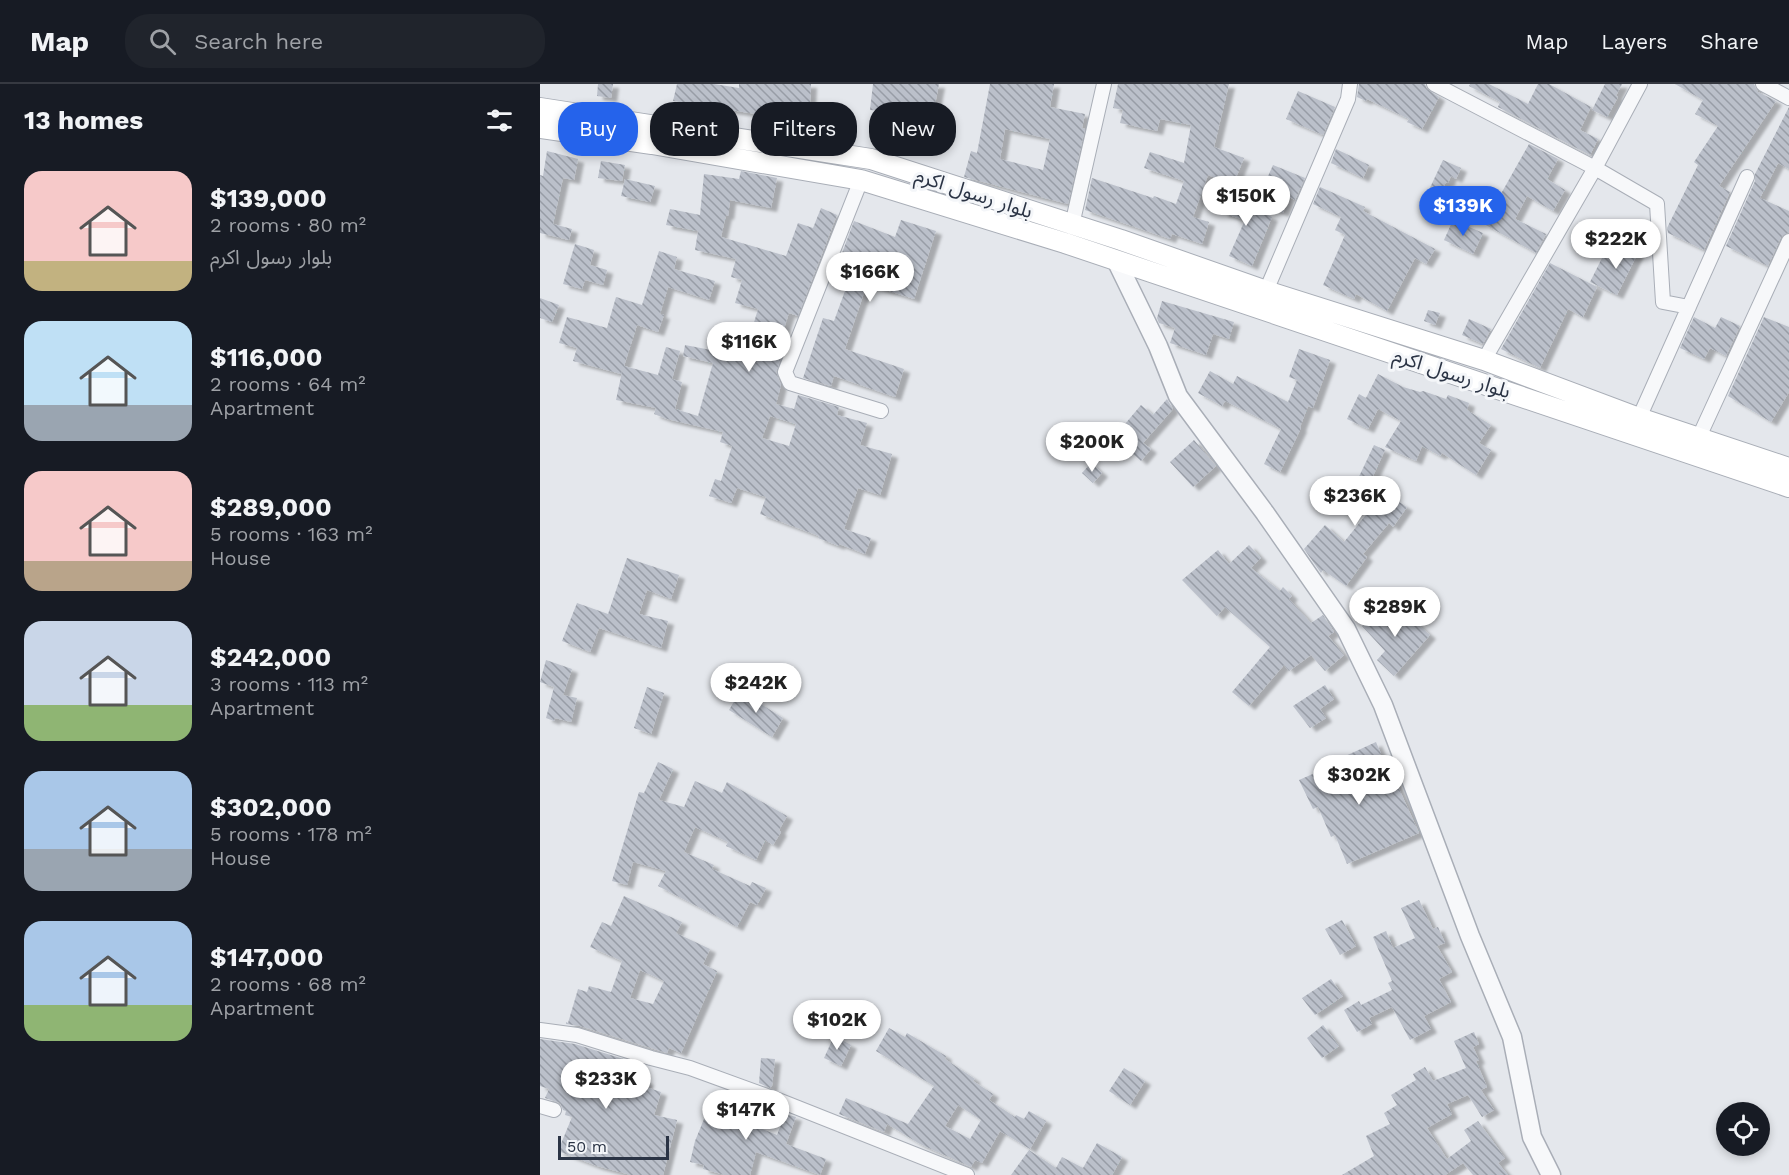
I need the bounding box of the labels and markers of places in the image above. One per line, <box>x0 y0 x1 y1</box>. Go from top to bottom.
pin: $150K <box>1204 176 1288 227</box>
pin: $139K <box>1421 186 1505 237</box>
pin: $222K <box>1574 219 1658 270</box>
pin: $166K <box>828 252 912 303</box>
pin: $116K <box>707 322 791 373</box>
pin: $200K <box>1050 422 1134 473</box>
pin: $236K <box>1313 476 1397 527</box>
pin: $289K <box>1353 587 1437 638</box>
pin: $242K <box>714 663 798 714</box>
pin: $302K <box>1317 755 1401 806</box>
pin: $102K <box>795 1000 879 1051</box>
pin: $233K <box>564 1059 648 1110</box>
pin: $147K <box>704 1090 788 1141</box>

